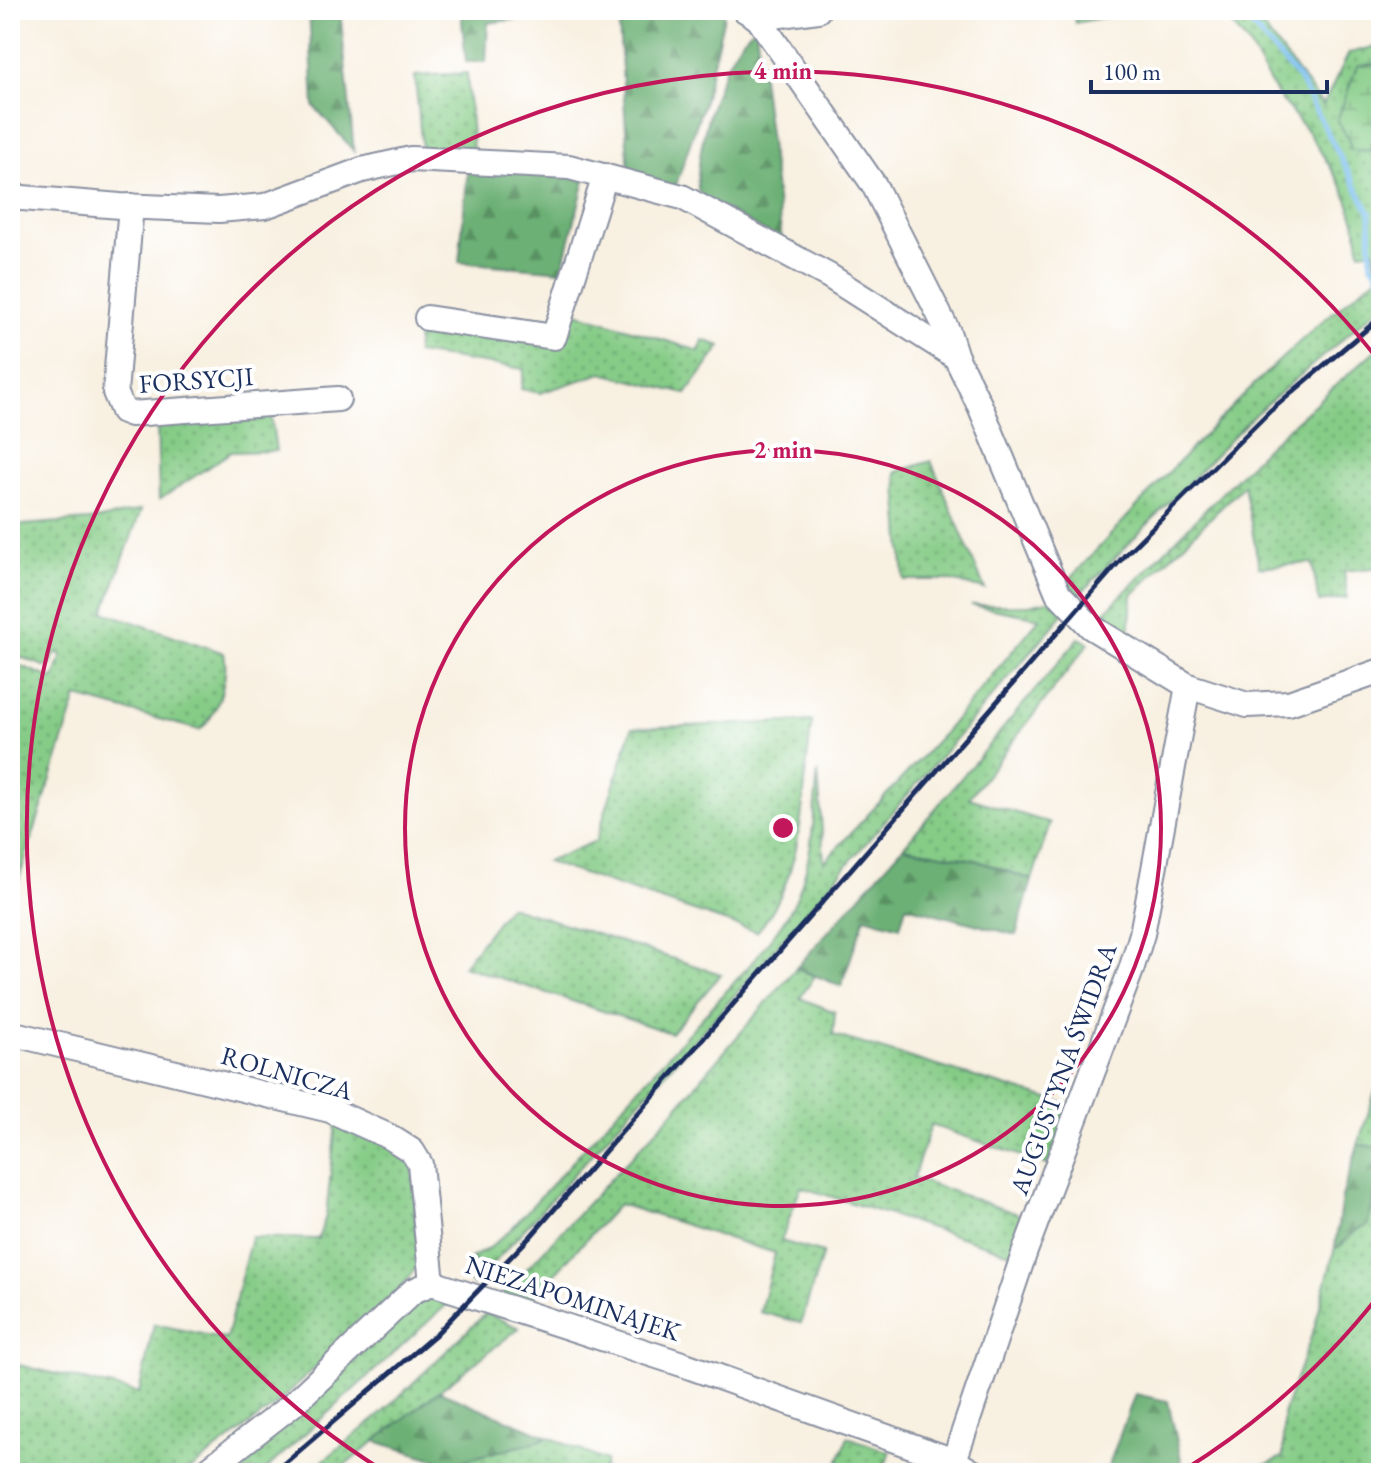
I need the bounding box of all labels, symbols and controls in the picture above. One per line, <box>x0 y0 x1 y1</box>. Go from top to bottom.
scale bar <box>1091 44 1327 94</box>
text: 4 min <box>754 55 813 86</box>
text: 100 m <box>1103 56 1161 87</box>
street label: FORSYCJI <box>138 359 254 401</box>
text: 2 min <box>754 434 813 465</box>
centre of rings <box>769 814 797 842</box>
street label: AUGUSTYNA ŚWIDRA <box>1001 937 1125 1201</box>
street label: ROLNICZA <box>217 1038 358 1108</box>
street label: NIEZAPOMINAJEK <box>461 1247 685 1349</box>

